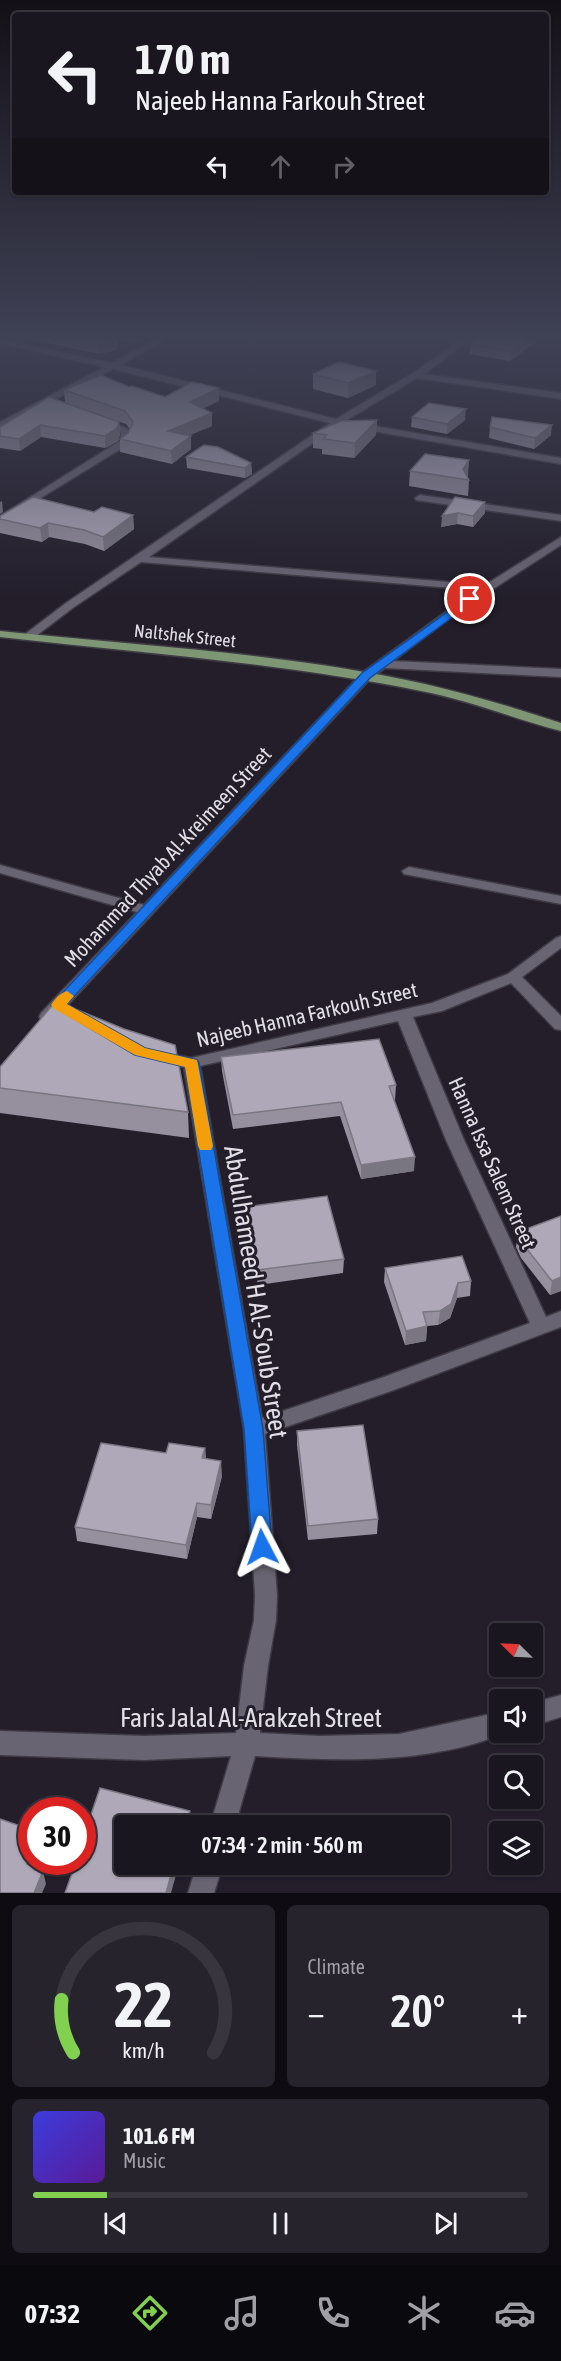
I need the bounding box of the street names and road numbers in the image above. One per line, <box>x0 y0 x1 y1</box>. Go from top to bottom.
street label: Naltshek Street <box>133 620 237 651</box>
street label: Mohammad Thyab Al-Kreimeen Street <box>59 741 276 971</box>
street label: Najeeb Hanna Farkouh Street <box>194 977 419 1051</box>
street label: Hanna Issa Salem Street <box>444 1073 542 1252</box>
street label: Abdulhameed H Al-S'oub Street <box>218 1143 294 1441</box>
street label: Faris Jalal Al-Arakzeh Street <box>120 1703 382 1733</box>

